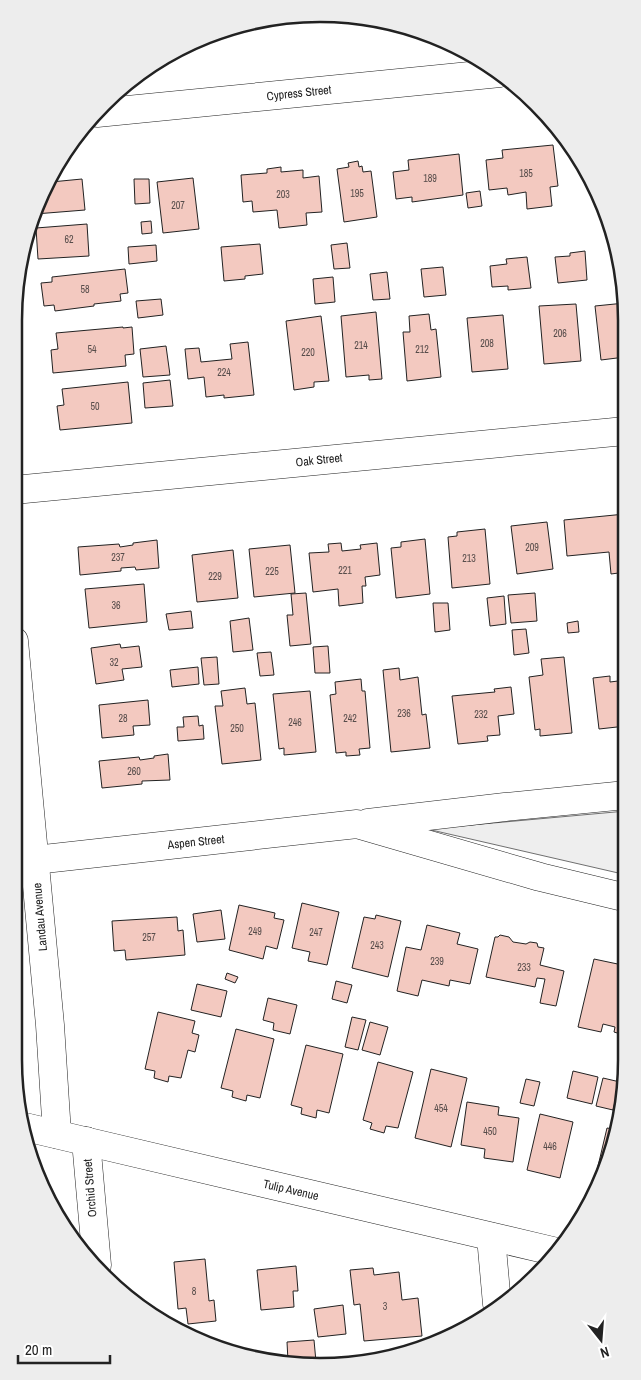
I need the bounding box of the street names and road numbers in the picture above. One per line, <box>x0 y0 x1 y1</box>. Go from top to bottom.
street label: Cypress Street <box>266 82 332 104</box>
street label: Oak Street <box>295 450 343 470</box>
street label: Aspen Street <box>166 831 225 853</box>
street label: Landau Avenue <box>29 882 51 952</box>
street label: Orchid Street <box>79 1158 101 1218</box>
street label: Tulip Avenue <box>262 1176 320 1204</box>

